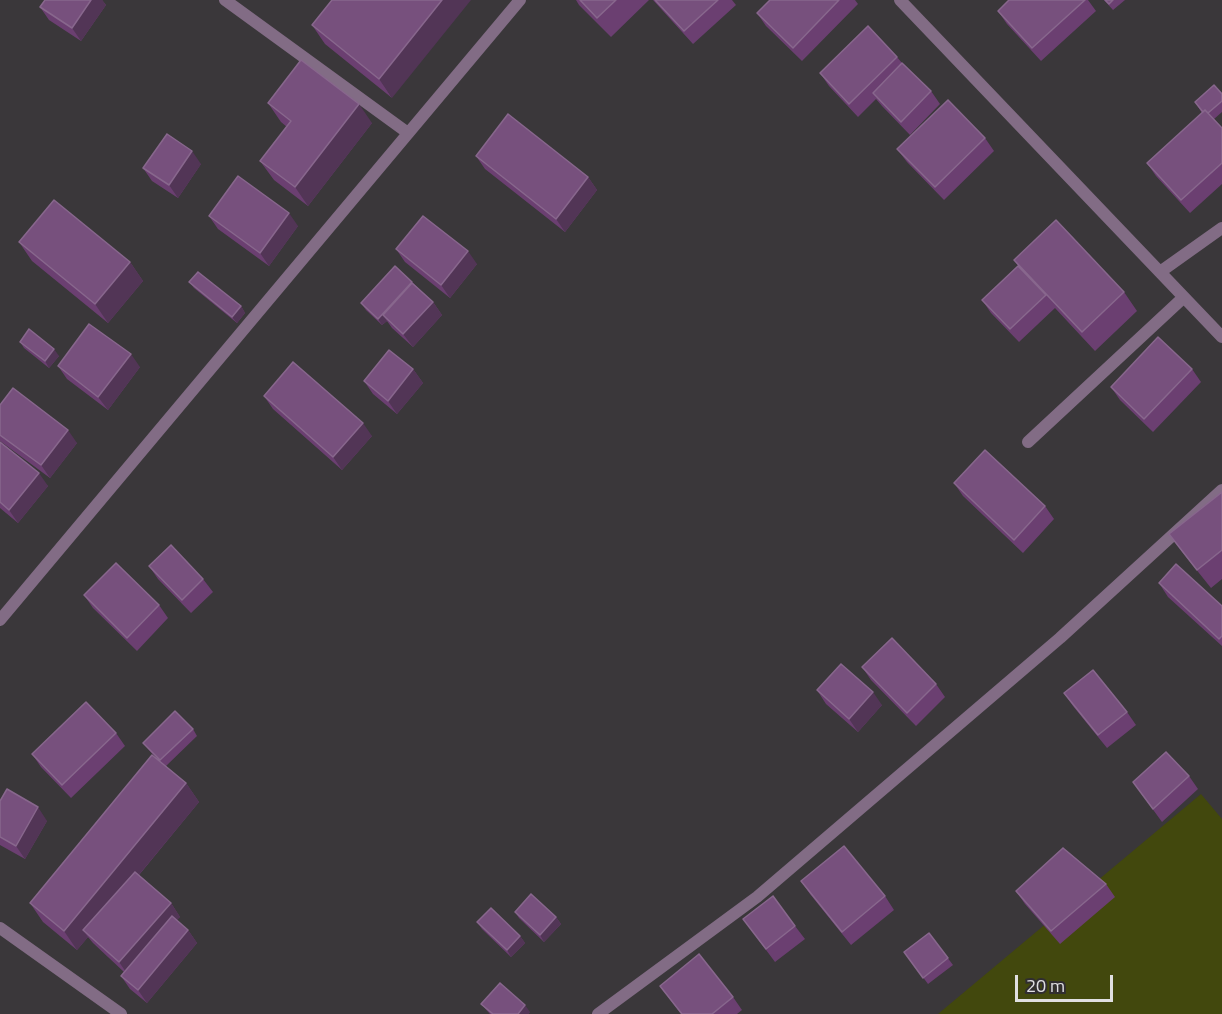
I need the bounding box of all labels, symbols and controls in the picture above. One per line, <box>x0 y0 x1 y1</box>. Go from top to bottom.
scale bar <box>1018 963 1116 1001</box>
text: 20 m <box>1026 972 1065 999</box>

